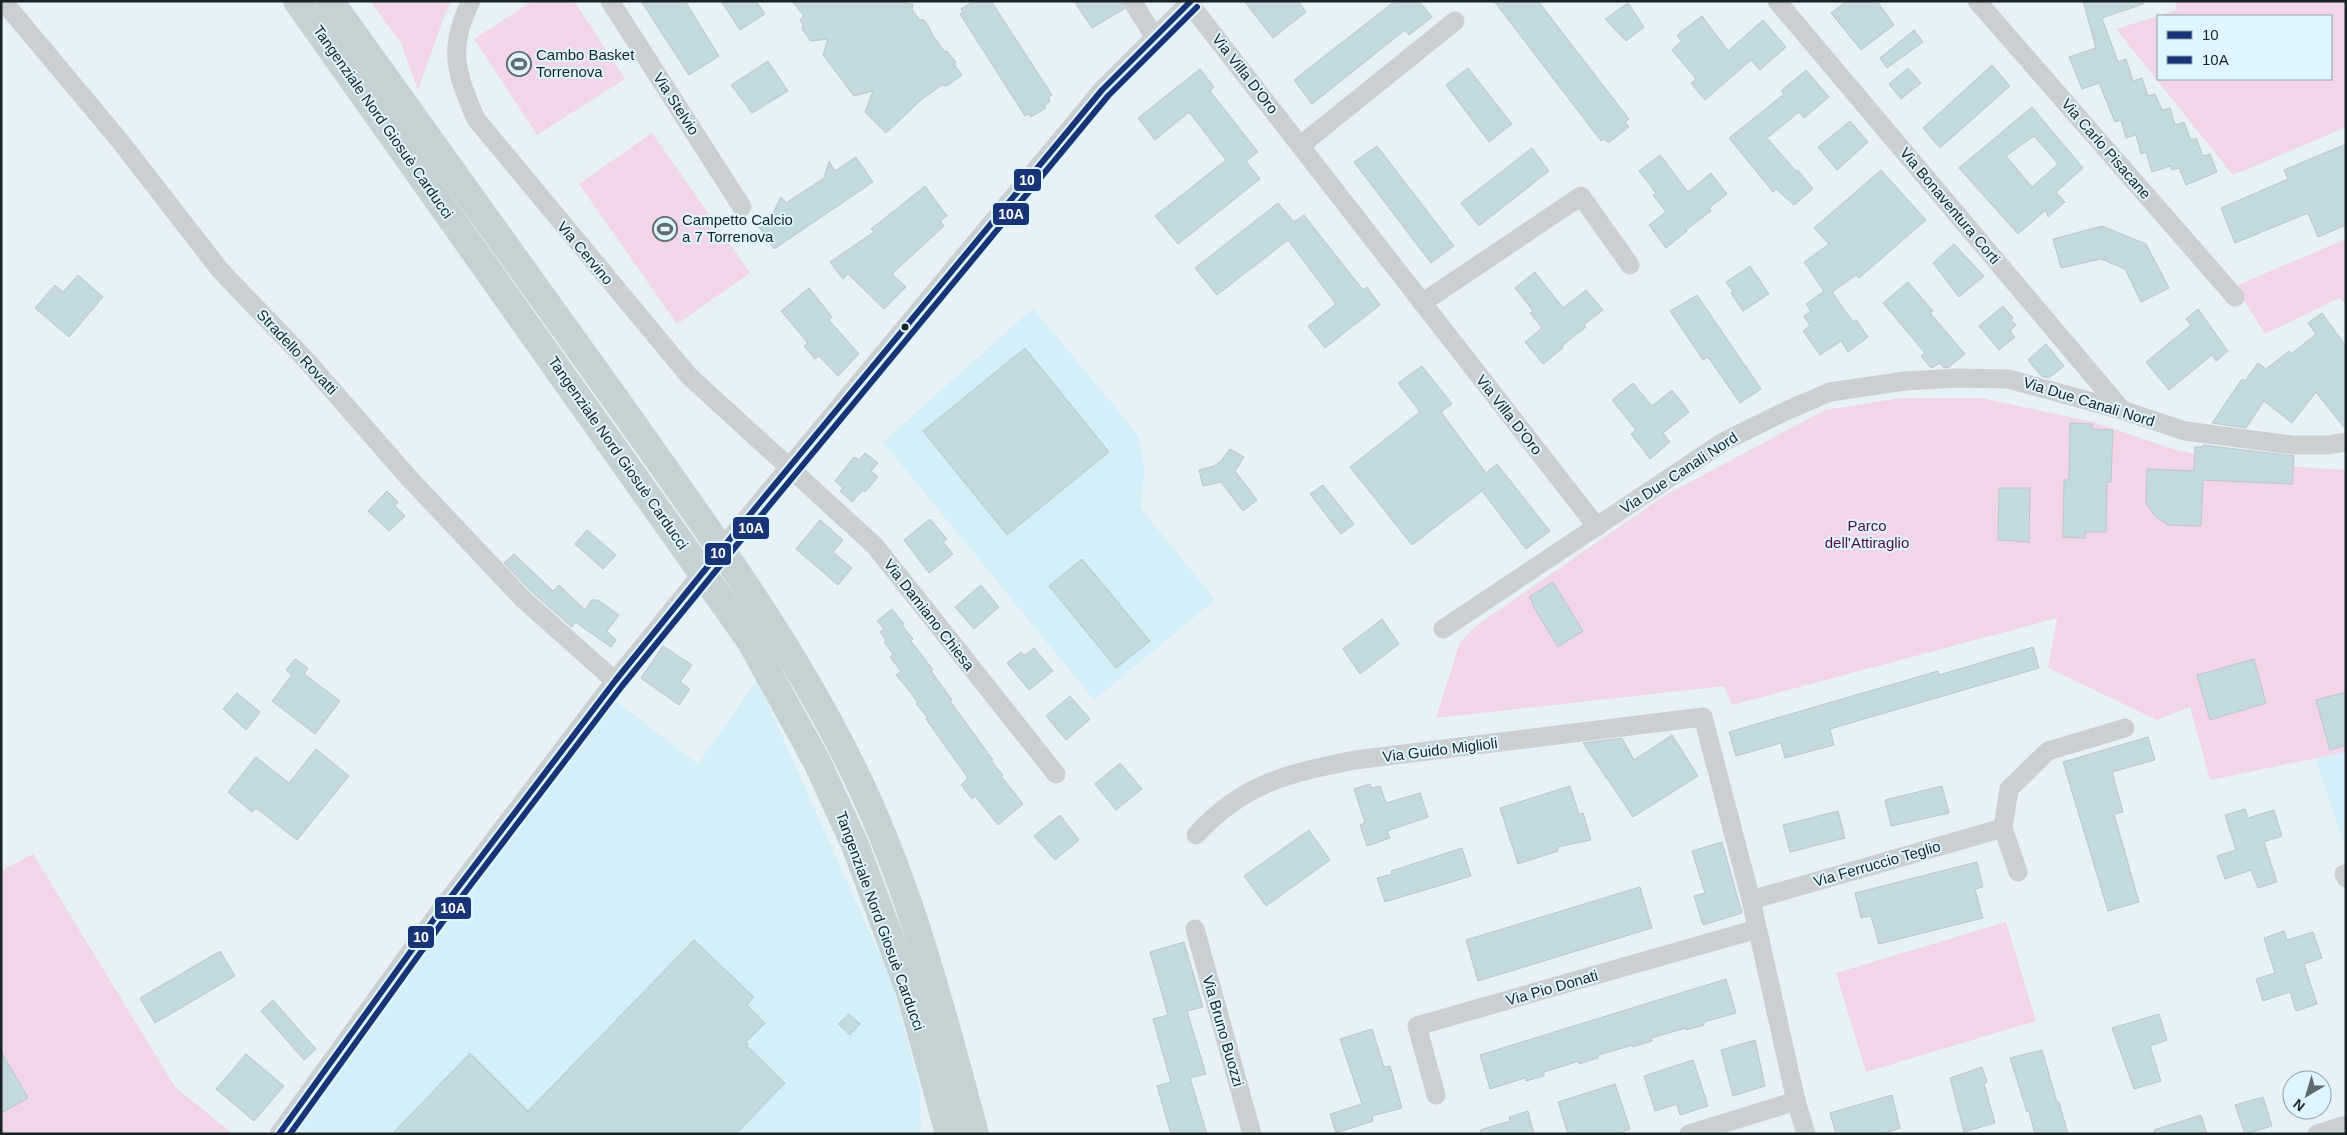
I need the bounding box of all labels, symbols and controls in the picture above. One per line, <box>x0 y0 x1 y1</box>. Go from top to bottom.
legend <box>2157 15 2332 80</box>
street label: Tangenziale Nord Giosuè Carducci <box>310 22 457 222</box>
text: 10 <box>2202 26 2219 43</box>
street label: Via Villa D'Oro <box>1209 30 1282 117</box>
place label: Cambo Basket Torrenova <box>536 46 635 80</box>
sports icon: Cambo Basket Torrenova <box>506 51 532 77</box>
text: 10A <box>2202 51 2229 68</box>
street label: Via Stelvio <box>650 69 703 138</box>
street label: Via Carlo Pisacane <box>2058 95 2155 202</box>
street label: Via Bonaventura Corti <box>1897 144 2004 267</box>
line badge: 10 <box>1013 168 1042 192</box>
text: 10 <box>1019 172 1035 188</box>
line badge: 10A <box>992 202 1030 226</box>
text: 10A <box>998 206 1024 222</box>
place label: Campetto Calcio a 7 Torrenova <box>682 211 793 245</box>
sports icon: Campetto Calcio a 7 Torrenova <box>652 216 678 242</box>
street label: Via Cervino <box>554 218 617 288</box>
street label: Stradello Rovatti <box>254 306 341 398</box>
unlabelled marker <box>900 322 910 332</box>
street label: Tangenziale Nord Giosuè Carducci <box>545 353 692 553</box>
street label: Via Villa D'Oro <box>1473 371 1546 458</box>
street label: Via Due Canali Nord <box>2021 373 2157 430</box>
street label: Via Due Canali Nord <box>1617 428 1741 517</box>
line badge: 10A <box>732 516 770 540</box>
park label: Parco dell'Attiraglio <box>1825 517 1909 551</box>
text: 10A <box>738 520 764 536</box>
line badge: 10 <box>704 542 732 566</box>
text: 10 <box>710 545 726 561</box>
street label: Via Damiano Chiesa <box>881 556 979 674</box>
street label: Via Guido Miglioli <box>1382 734 1498 765</box>
street label: Tangenziale Nord Giosuè Carducci <box>833 809 928 1033</box>
street label: Via Ferruccio Teglio <box>1811 837 1942 890</box>
line badge: 10A <box>434 896 472 920</box>
text: 10A <box>440 900 466 916</box>
line badge: 10 <box>407 925 435 949</box>
text: 10 <box>413 929 429 945</box>
street label: Via Pio Donati <box>1504 966 1600 1009</box>
street label: Via Bruno Buozzi <box>1199 973 1247 1088</box>
north arrow <box>2282 1070 2332 1120</box>
text: N <box>2290 1096 2308 1115</box>

